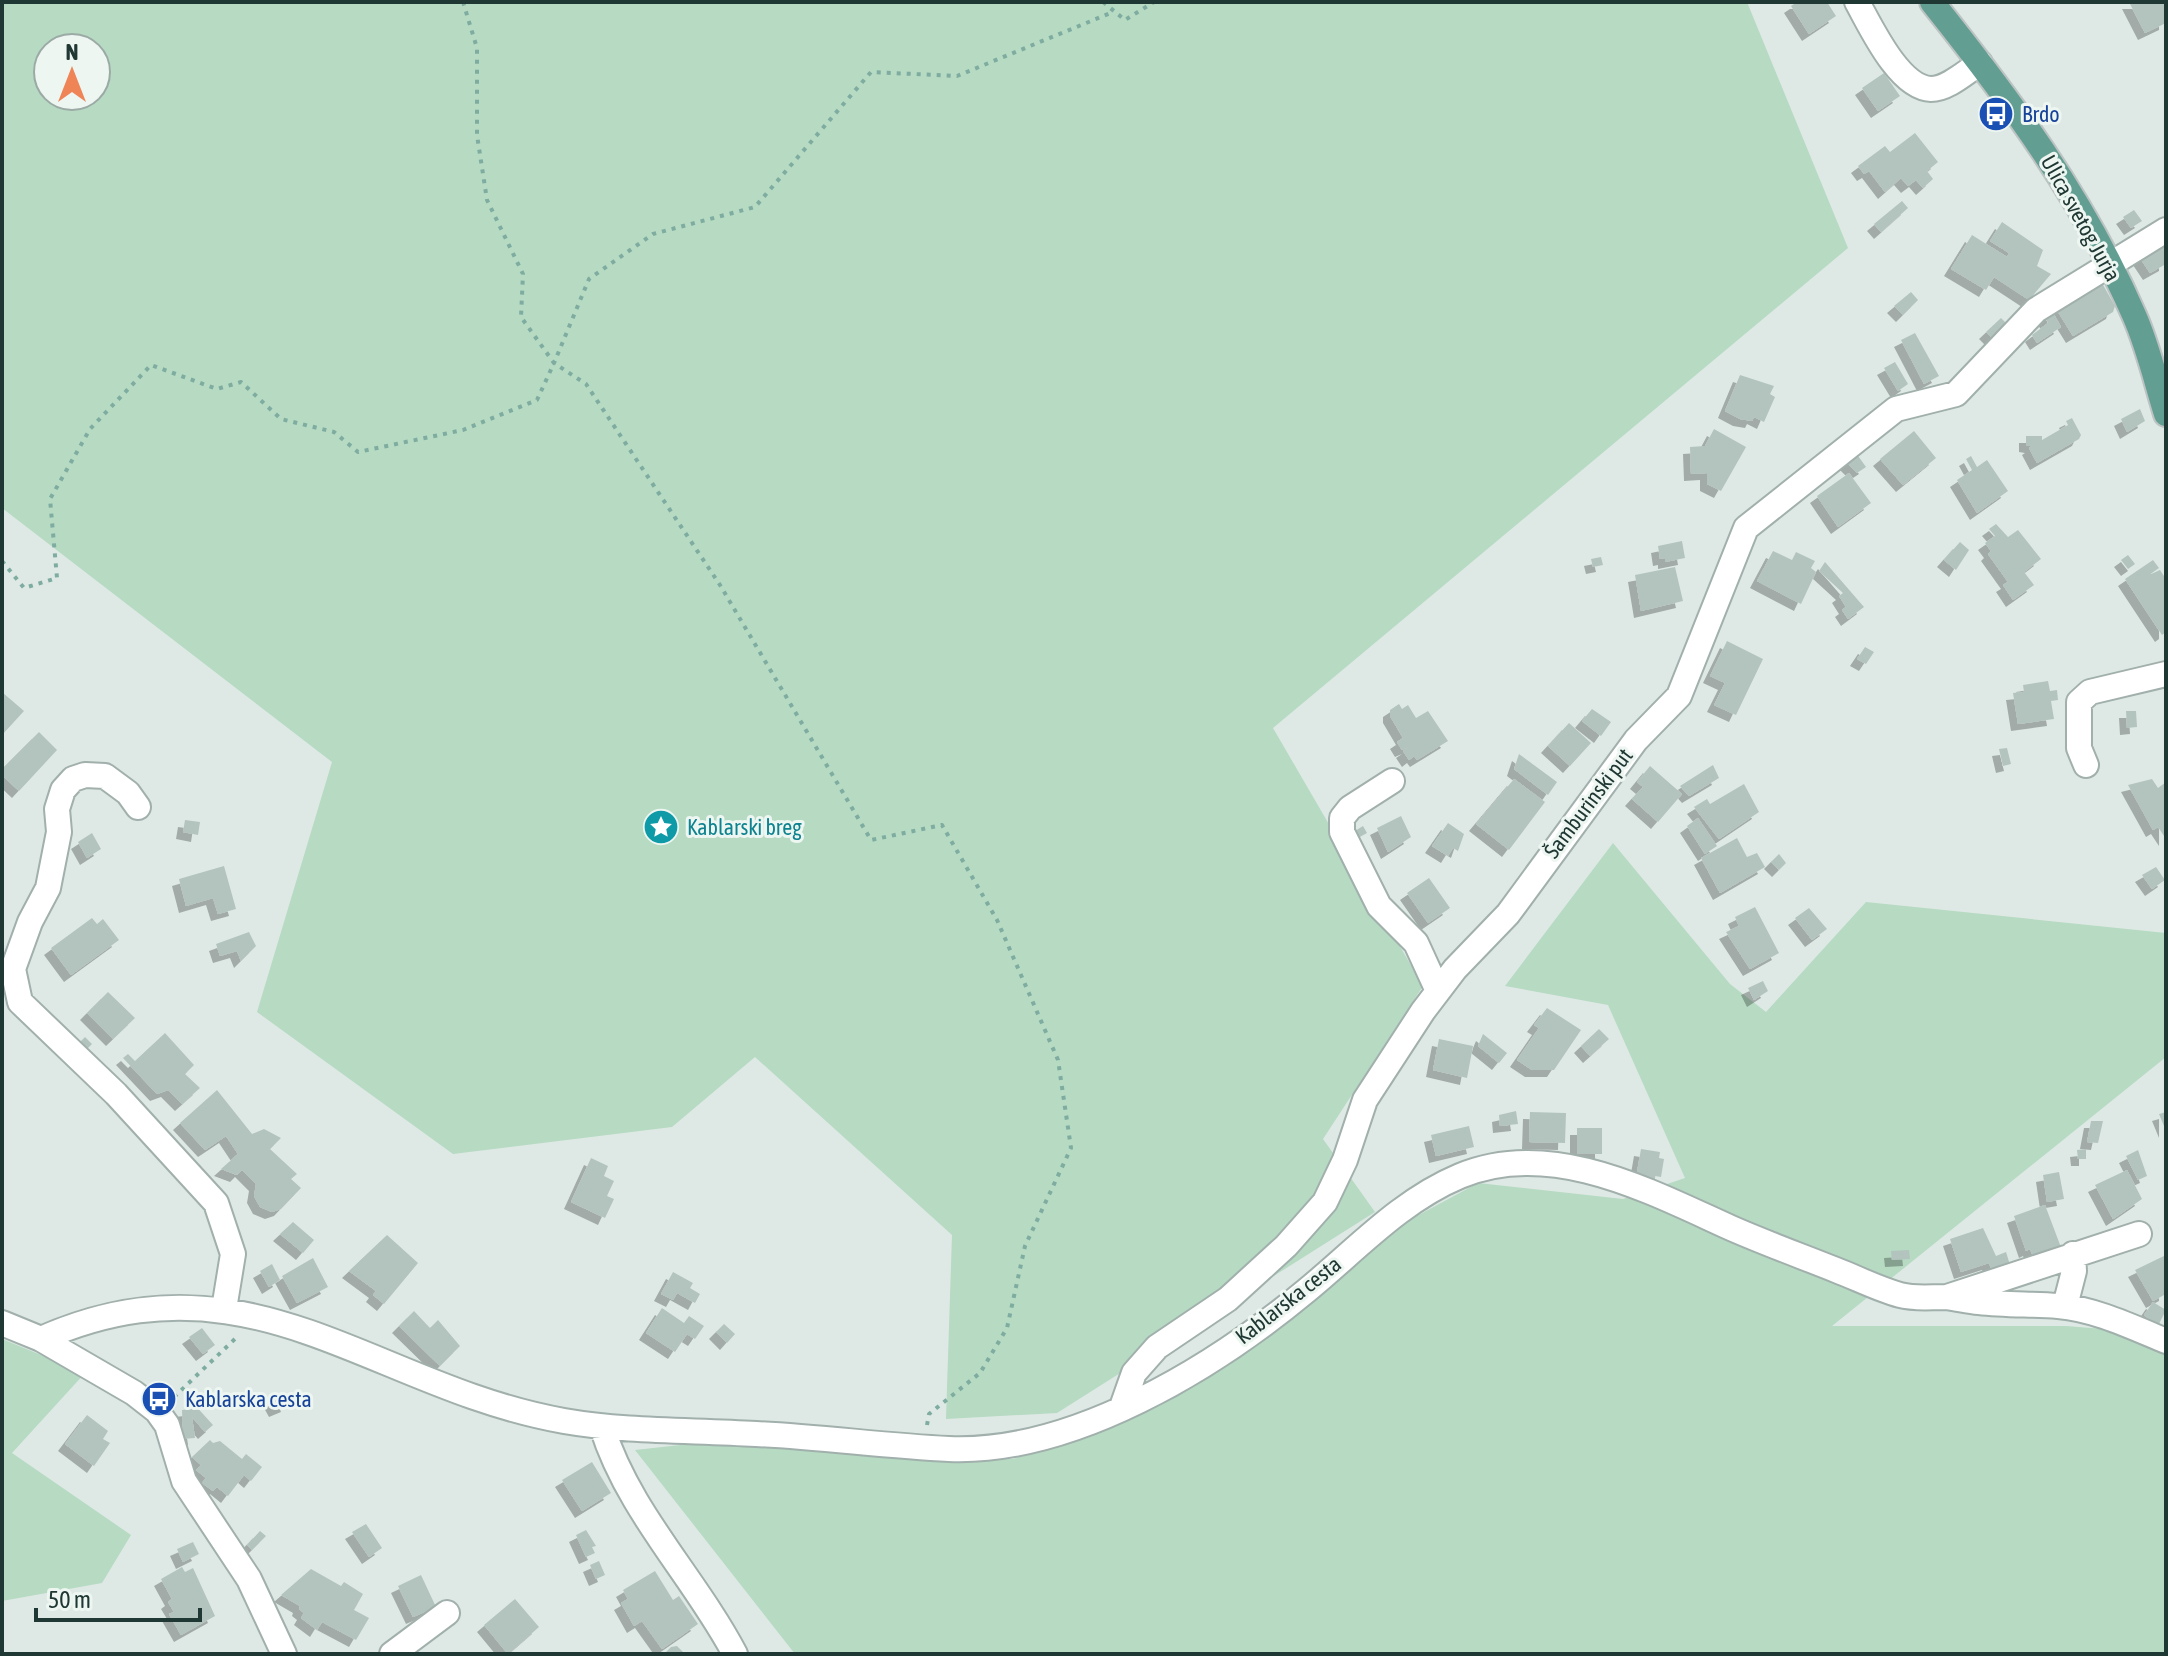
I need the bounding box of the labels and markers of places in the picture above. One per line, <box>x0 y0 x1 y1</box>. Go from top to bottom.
bus stop icon: Brdo <box>1977 95 2015 133</box>
place label: Brdo <box>2022 101 2060 127</box>
place icon: Kablarski breg <box>642 808 680 846</box>
place label: Kablarski breg <box>687 814 802 840</box>
bus stop icon: Kablarska cesta <box>140 1380 178 1418</box>
place label: Kablarska cesta <box>185 1386 312 1412</box>

